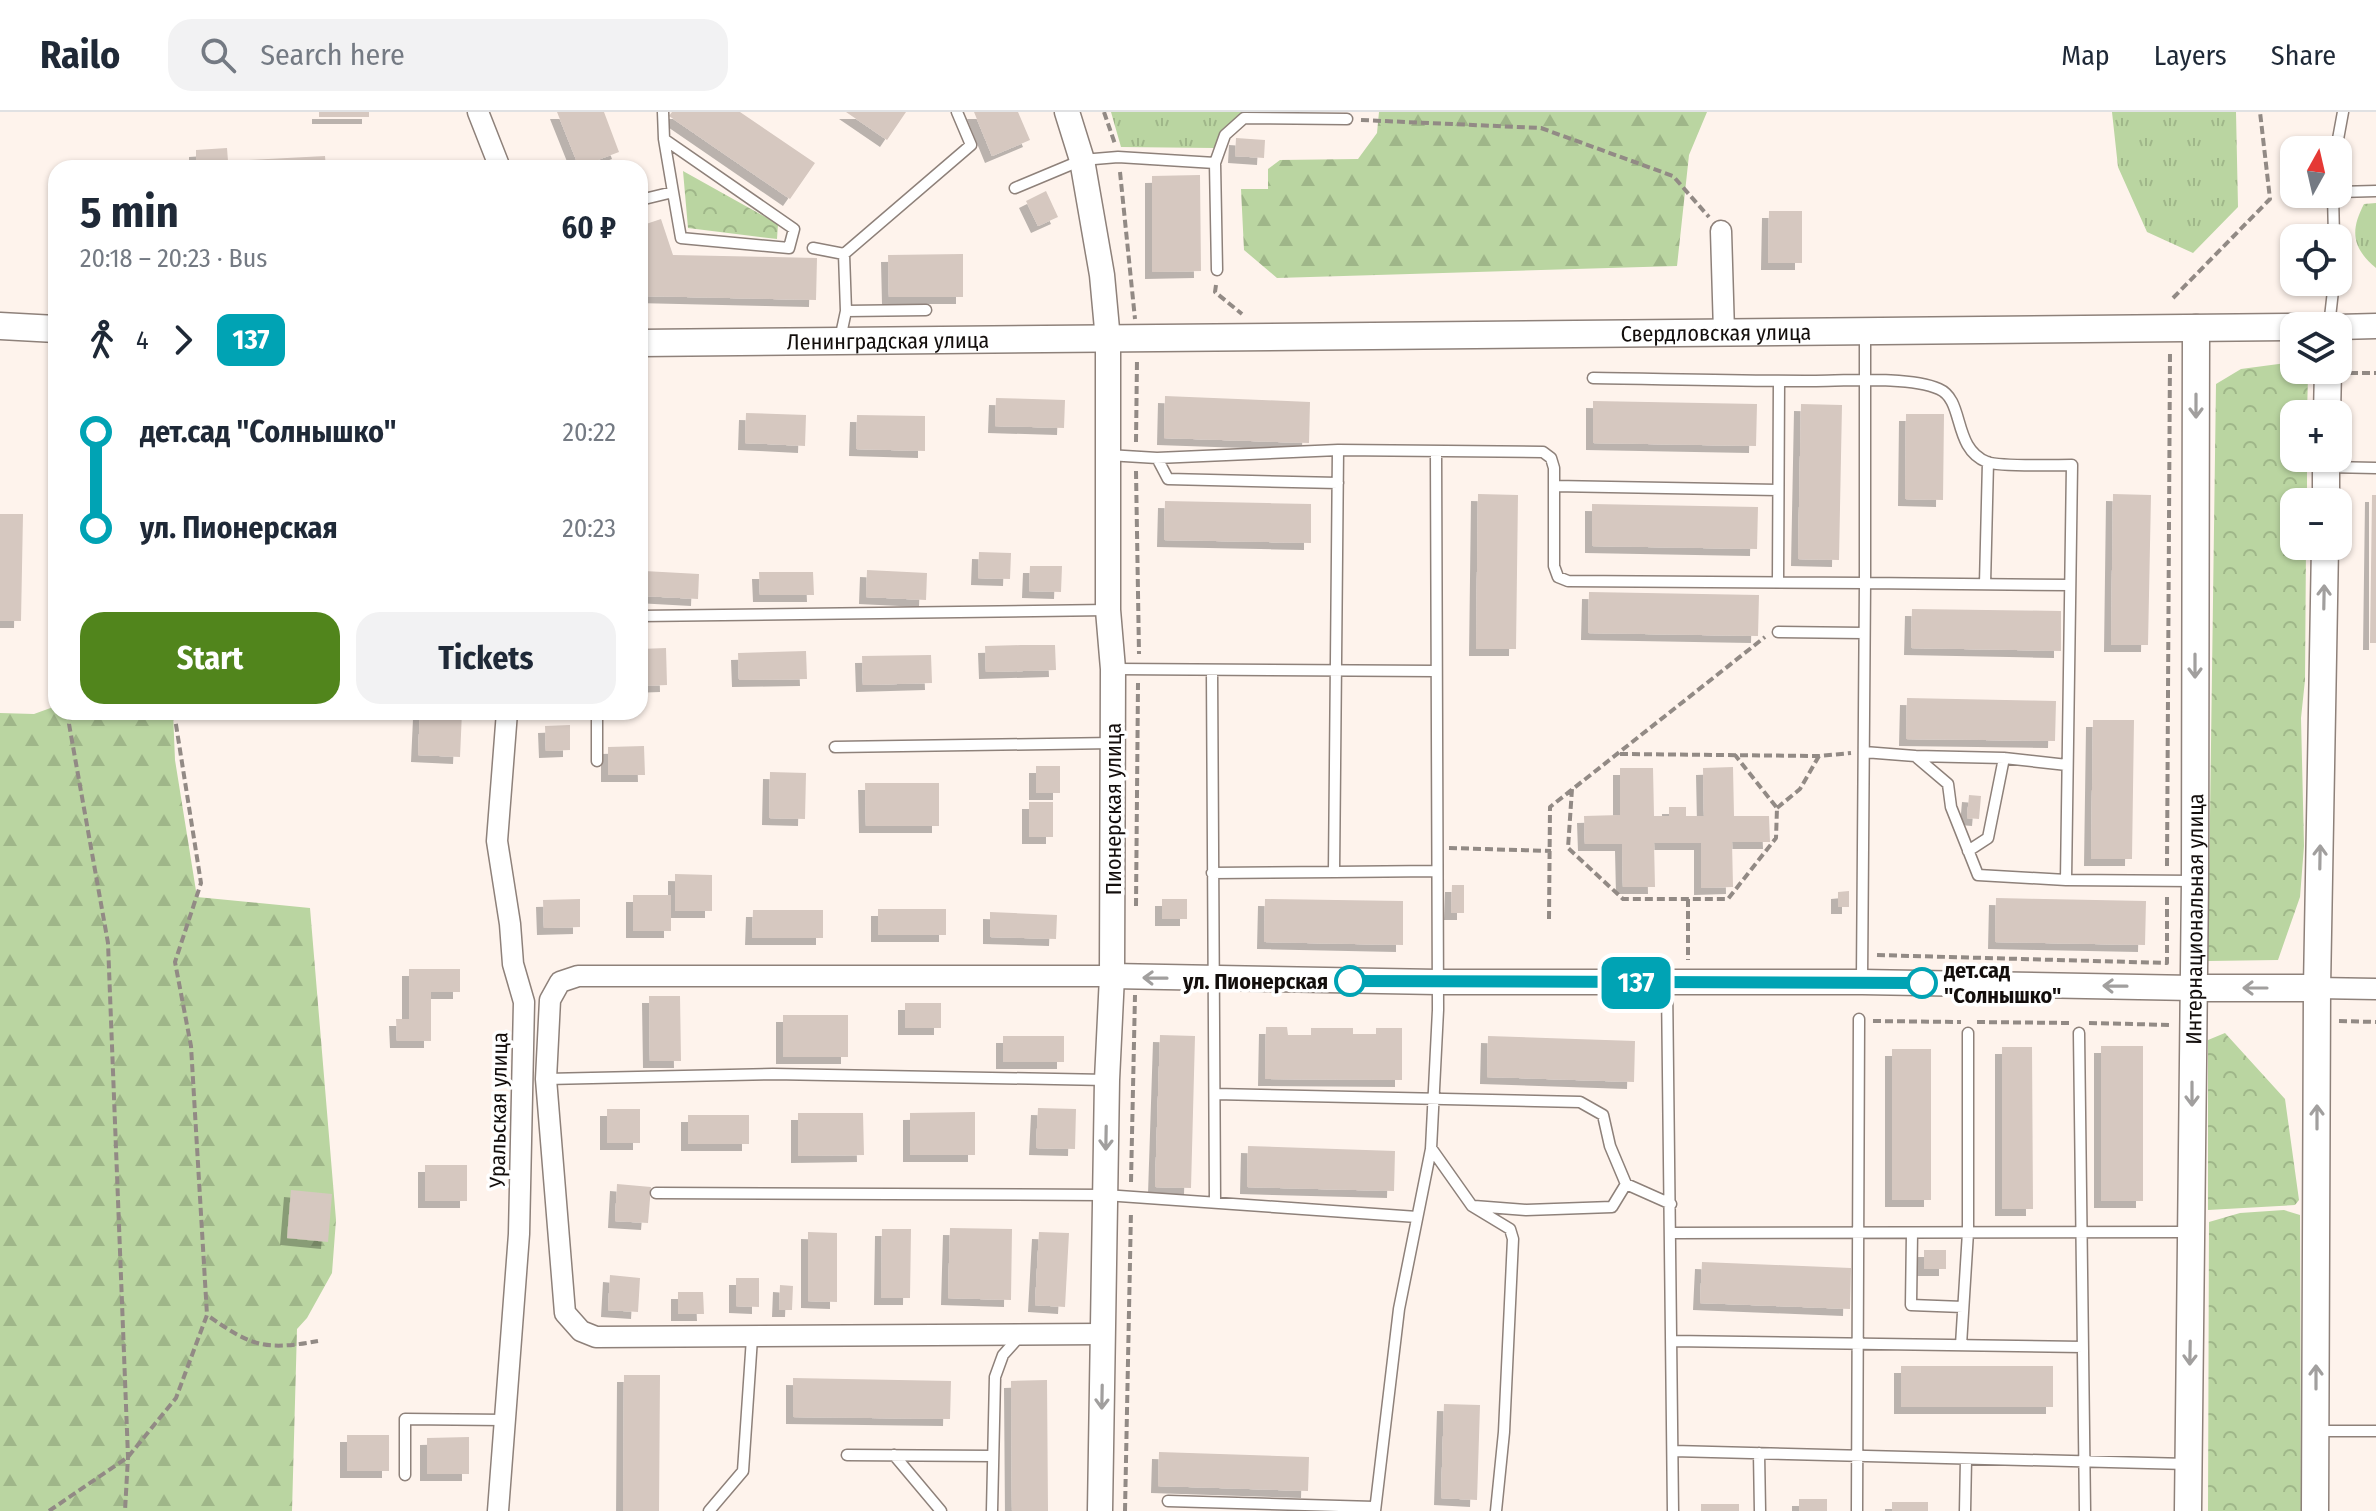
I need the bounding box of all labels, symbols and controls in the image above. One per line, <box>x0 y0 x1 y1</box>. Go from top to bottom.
search box <box>168 19 728 91</box>
text: Railo <box>40 32 120 78</box>
icon: search <box>196 33 240 77</box>
text: Search here <box>260 37 405 73</box>
text: Map <box>2061 39 2110 72</box>
text: Layers <box>2154 39 2227 72</box>
text: Share <box>2271 39 2336 72</box>
north arrow <box>2280 136 2352 208</box>
map controls <box>2280 136 2352 560</box>
text: 5 min <box>80 186 179 239</box>
text: 60 ₽ <box>561 210 616 246</box>
button: locate <box>2280 224 2352 296</box>
text: 20:18 – 20:23 · Bus <box>80 243 267 274</box>
button: layers <box>2280 312 2352 384</box>
icon: walk <box>80 318 124 362</box>
icon: forward <box>161 318 205 362</box>
street label: Свердловская улица <box>1620 319 1811 348</box>
text: 137 <box>233 323 269 356</box>
text: 4 <box>136 325 149 356</box>
street label: Ленинградская улица <box>787 327 989 356</box>
one-way arrow <box>2188 392 2204 419</box>
button: + <box>2280 400 2352 472</box>
text: дет.сад "Солнышко" <box>140 414 397 450</box>
text: 20:22 <box>563 417 616 448</box>
button: − <box>2280 488 2352 560</box>
text: ул. Пионерская <box>140 510 338 546</box>
text: 20:23 <box>562 513 616 544</box>
one-way arrow <box>2316 584 2332 611</box>
button: Start <box>80 612 340 704</box>
button: Tickets <box>356 612 616 704</box>
one-way arrow <box>2187 652 2203 679</box>
street label: Пионерская улица <box>1100 723 1127 895</box>
street label: Интернациональная улица <box>2180 793 2209 1045</box>
one-way arrow <box>2312 844 2327 871</box>
line badge: 137 <box>1590 957 1682 1009</box>
place label: дет.сад "Солнышко" <box>1943 957 2061 1009</box>
marker: ул. Пионерская <box>1335 966 1365 996</box>
text: 137 <box>1618 966 1654 999</box>
place label: ул. Пионерская <box>1182 968 1328 995</box>
marker: дет.сад "Солнышко" <box>1907 968 1937 998</box>
one-way arrow <box>1142 970 1169 986</box>
one-way arrow <box>2102 979 2129 994</box>
one-way arrow <box>2242 980 2269 996</box>
street label: Уральская улица <box>484 1032 513 1189</box>
one-way arrow <box>2184 1080 2200 1107</box>
one-way arrow <box>2309 1104 2325 1131</box>
one-way arrow <box>1099 1124 1114 1151</box>
one-way arrow <box>2182 1339 2198 1366</box>
one-way arrow <box>2308 1364 2324 1391</box>
one-way arrow <box>1094 1383 1110 1410</box>

